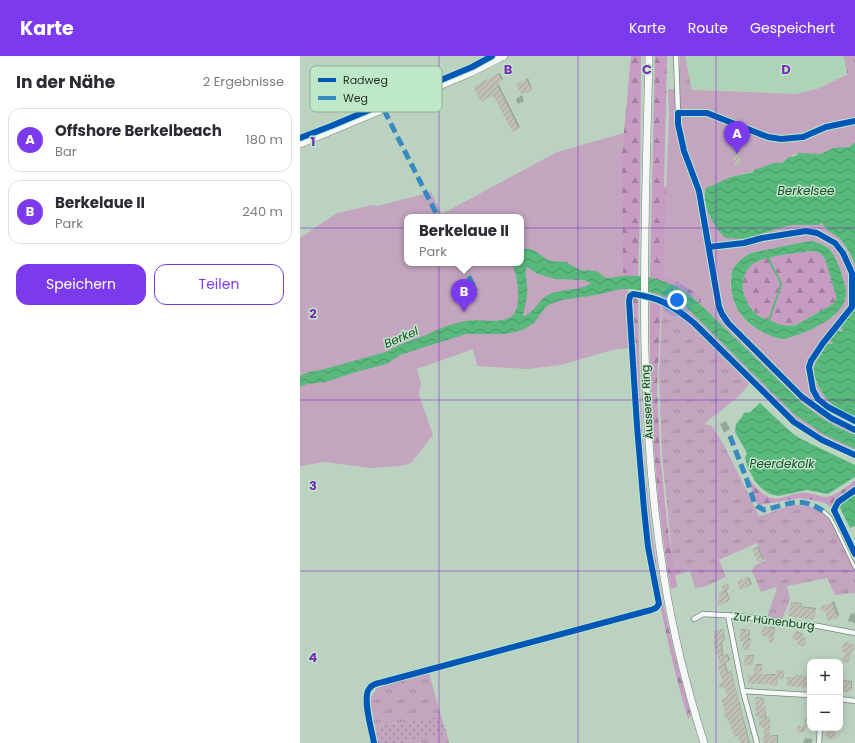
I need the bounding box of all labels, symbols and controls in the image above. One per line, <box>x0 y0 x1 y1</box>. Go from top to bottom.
text: Karte <box>20 15 74 42</box>
text: Karte <box>629 18 666 38</box>
text: Route <box>688 18 728 38</box>
text: Gespeichert <box>750 18 835 38</box>
text: B <box>504 60 513 79</box>
text: C <box>642 60 652 79</box>
text: D <box>781 60 791 79</box>
legend <box>310 66 442 112</box>
text: In der Nähe <box>16 70 115 94</box>
text: 2 Ergebnisse <box>203 72 284 91</box>
text: Radweg <box>343 72 388 88</box>
text: Weg <box>343 90 368 106</box>
text: Offshore Berkelbeach <box>55 120 222 141</box>
pin: A <box>724 121 750 154</box>
text: A <box>25 130 35 149</box>
text: 180 m <box>246 130 283 149</box>
text: 1 <box>311 132 315 151</box>
text: Bar <box>55 142 77 161</box>
water label: Berkelsee <box>778 182 835 199</box>
text: Berkelaue II <box>55 192 145 213</box>
text: B <box>26 202 34 221</box>
text: 240 m <box>242 202 283 221</box>
text: Park <box>55 214 83 233</box>
popup <box>404 214 524 266</box>
text: Berkelaue II <box>419 220 509 241</box>
text: Park <box>419 242 447 261</box>
button: Speichern <box>16 264 146 305</box>
button: Teilen <box>154 264 284 305</box>
pin: B <box>451 279 477 312</box>
your location <box>667 290 687 310</box>
text: 2 <box>309 304 317 323</box>
water label: Berkel <box>381 322 421 352</box>
street label: Äusserer Ring <box>637 364 657 440</box>
water label: Peerdekolk <box>750 455 815 472</box>
text: 3 <box>309 476 317 495</box>
street label: Zur Hünenburg <box>733 608 815 634</box>
text: 4 <box>309 648 318 667</box>
map controls <box>807 659 843 731</box>
button: + <box>807 659 843 695</box>
button: − <box>807 695 843 731</box>

